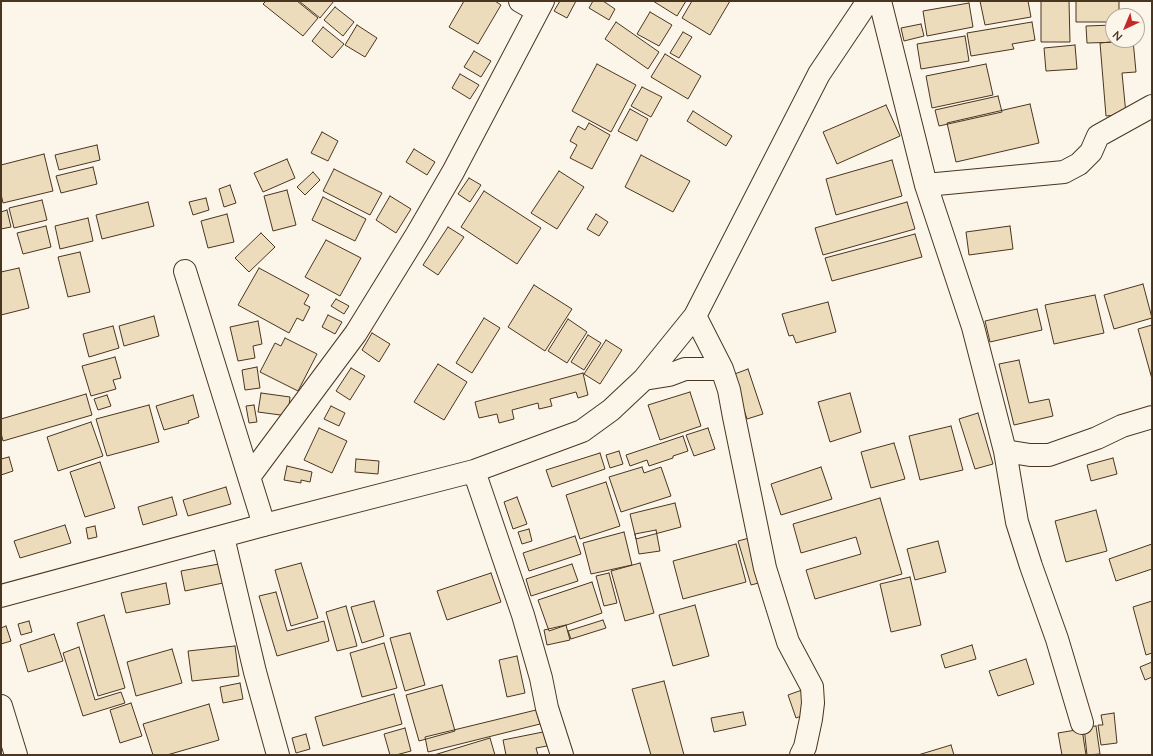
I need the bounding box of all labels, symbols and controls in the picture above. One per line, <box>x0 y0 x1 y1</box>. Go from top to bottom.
north arrow <box>1105 8 1145 48</box>
text: N <box>1109 29 1125 44</box>

